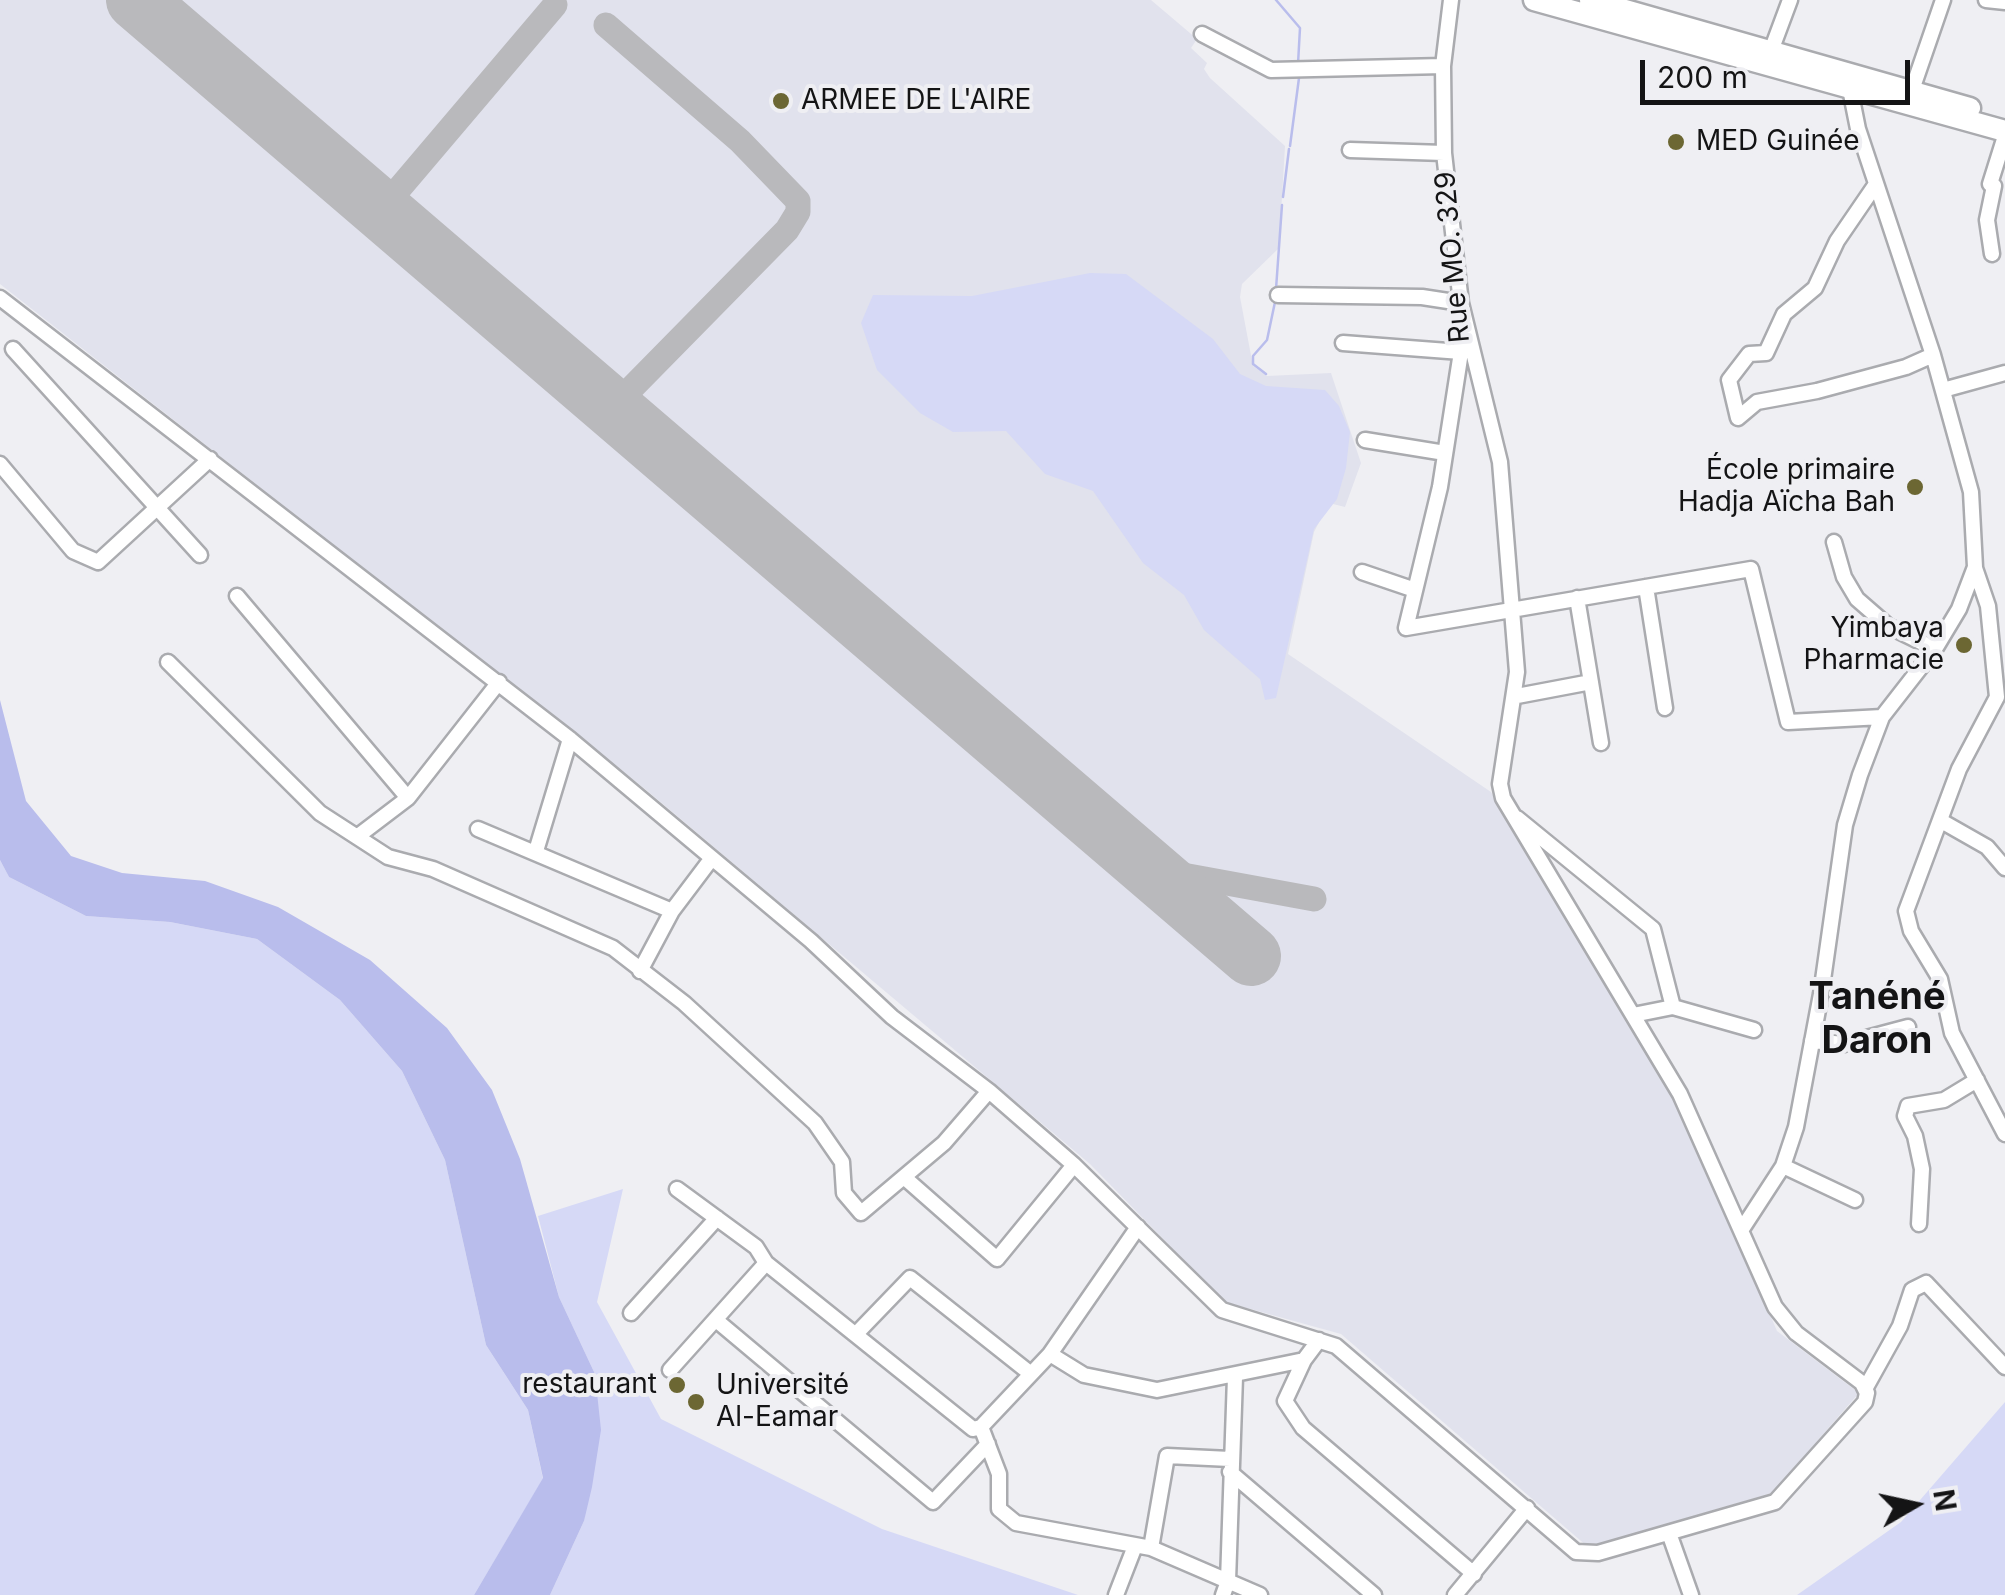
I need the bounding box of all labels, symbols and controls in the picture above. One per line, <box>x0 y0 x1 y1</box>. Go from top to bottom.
scale bar <box>1645 40 1915 102</box>
text: 200 m <box>1657 59 1748 95</box>
place label: ARMEE DE L'AIRE <box>801 84 1031 118</box>
marker: ARMEE DE L'AIRE <box>770 90 792 112</box>
place label: MED Guinée <box>1696 125 1860 159</box>
marker: MED Guinée <box>1665 131 1687 153</box>
street label: Rue MO. 329 <box>1429 170 1477 344</box>
place label: École primaire Hadja Aïcha Bah <box>1678 454 1895 520</box>
marker: École primaire Hadja Aïcha Bah <box>1904 476 1926 498</box>
place label: Yimbaya Pharmacie <box>1804 612 1944 678</box>
marker: Yimbaya Pharmacie <box>1953 634 1975 656</box>
district label: Tanéné Daron <box>1808 975 1946 1064</box>
place label: restaurant <box>522 1368 657 1402</box>
place label: Université Al-Eamar <box>716 1369 849 1435</box>
marker: restaurant <box>666 1374 688 1396</box>
marker: Université Al-Eamar <box>685 1391 707 1413</box>
north arrow <box>1865 1455 1965 1555</box>
text: N <box>1926 1487 1963 1514</box>

